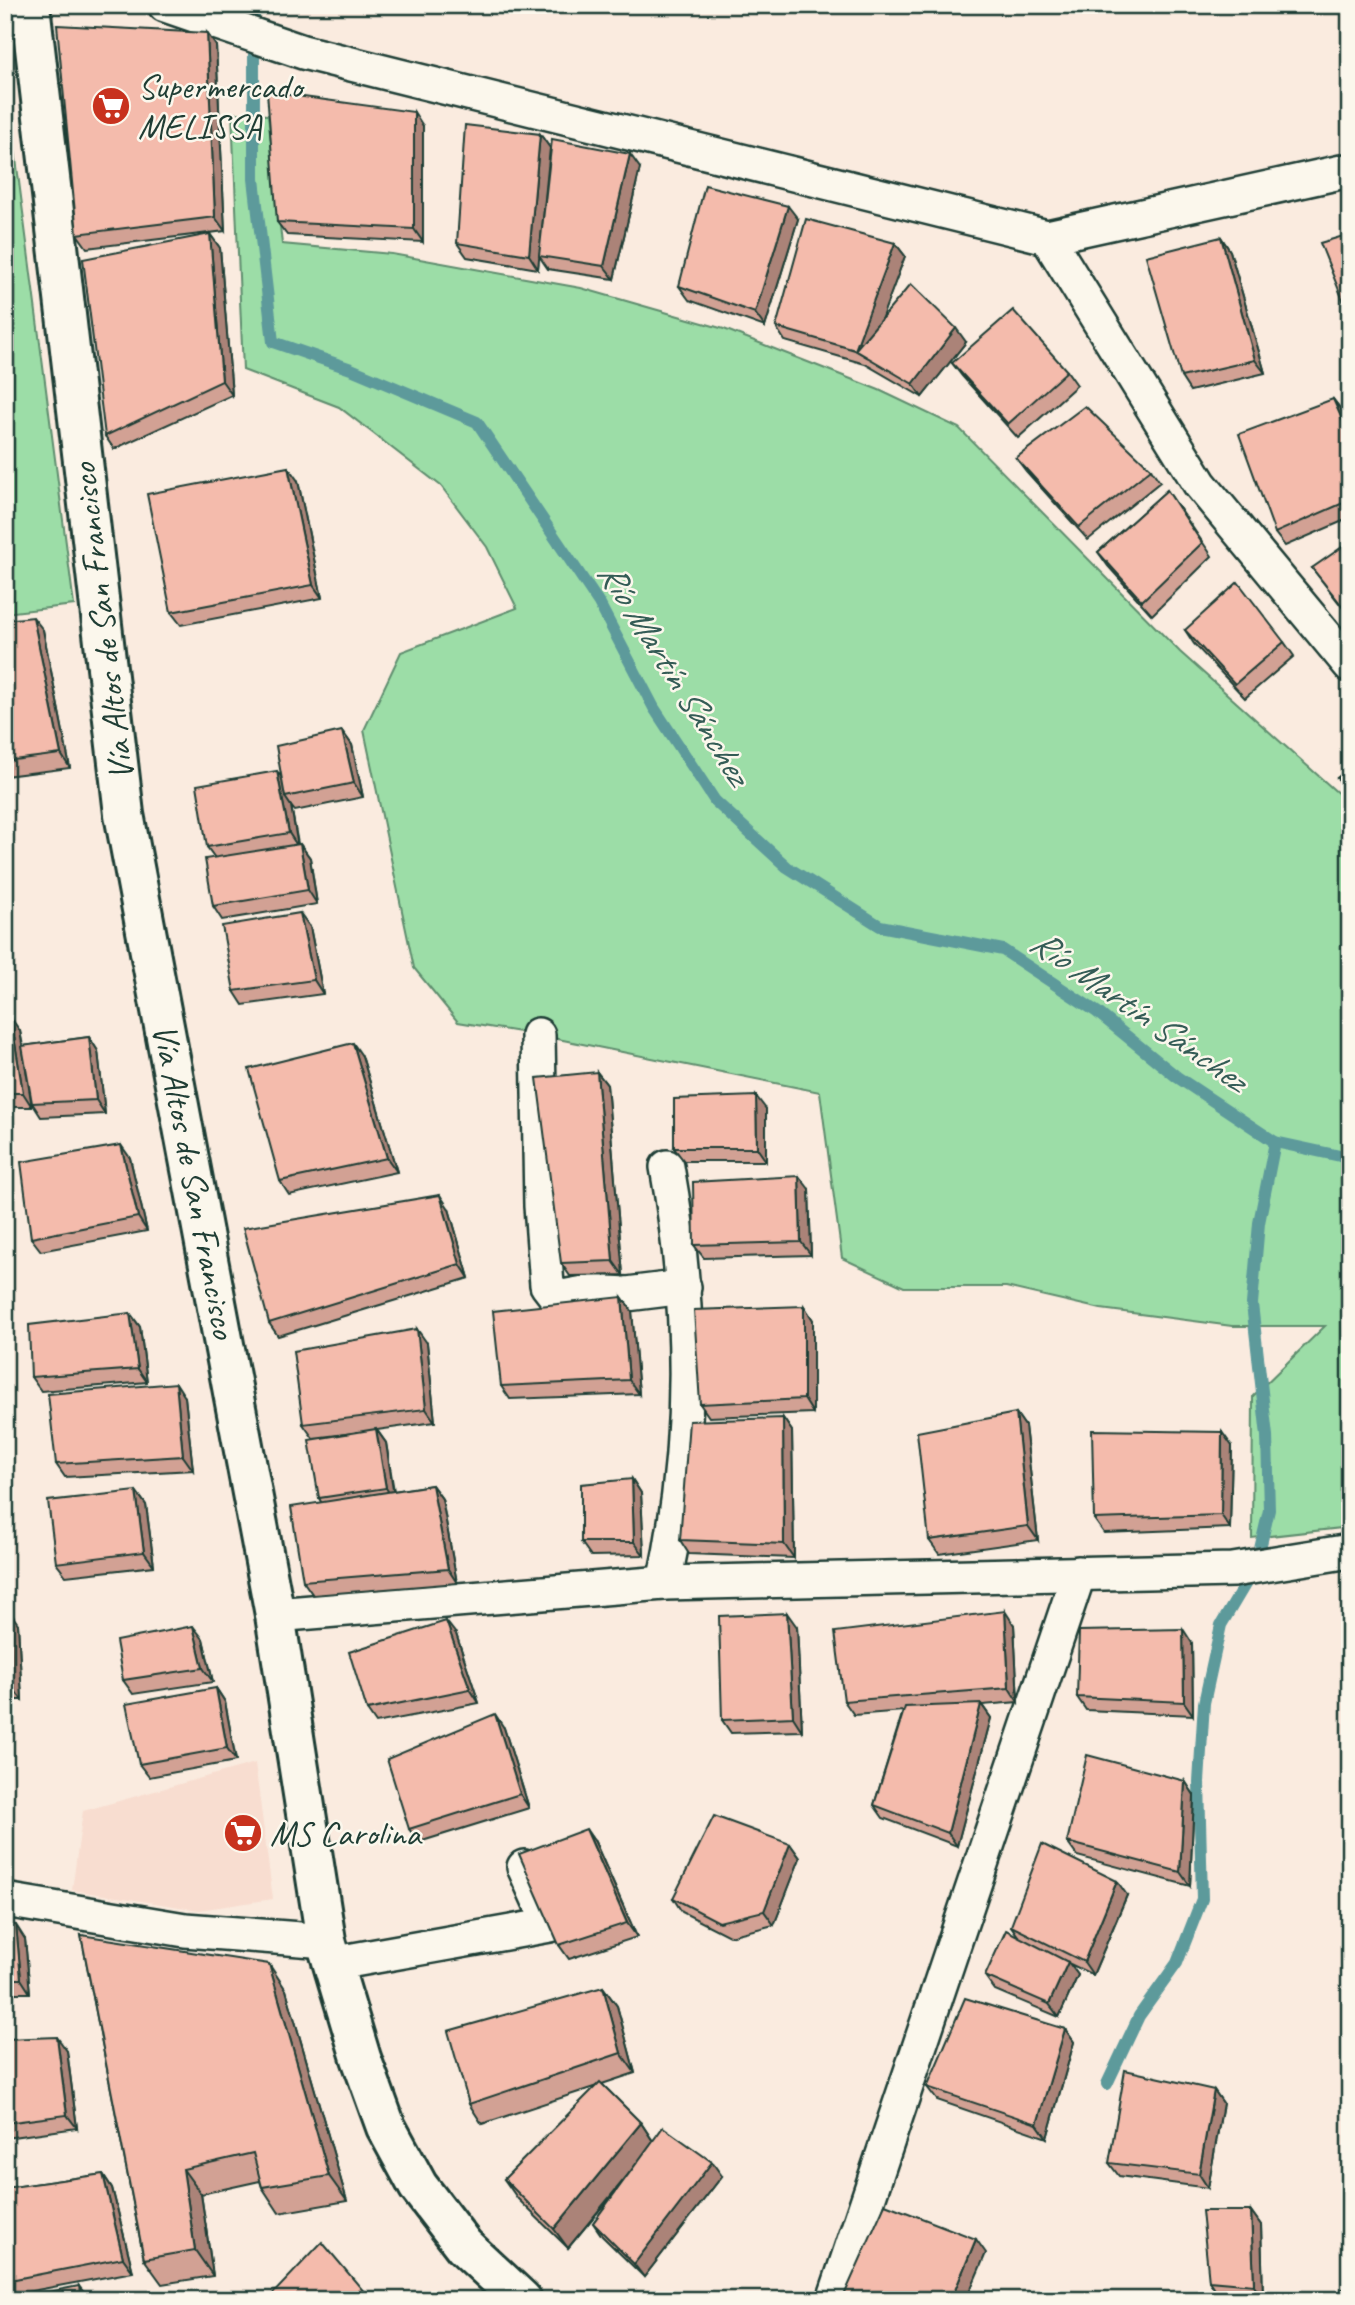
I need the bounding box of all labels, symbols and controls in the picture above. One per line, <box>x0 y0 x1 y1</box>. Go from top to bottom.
place label: Supermercado MELISSA <box>138 64 305 149</box>
supermarket icon: Supermercado MELISSA <box>90 85 132 127</box>
street label: Vía Altos de San Francisco <box>61 459 144 783</box>
water label: Río Martín Sánchez <box>588 553 764 796</box>
water label: Río Martín Sánchez <box>1022 918 1260 1104</box>
street label: Vía Altos de San Francisco <box>142 1020 247 1344</box>
place label: MS Carolina <box>270 1811 423 1856</box>
supermarket icon: MS Carolina <box>222 1812 264 1854</box>

